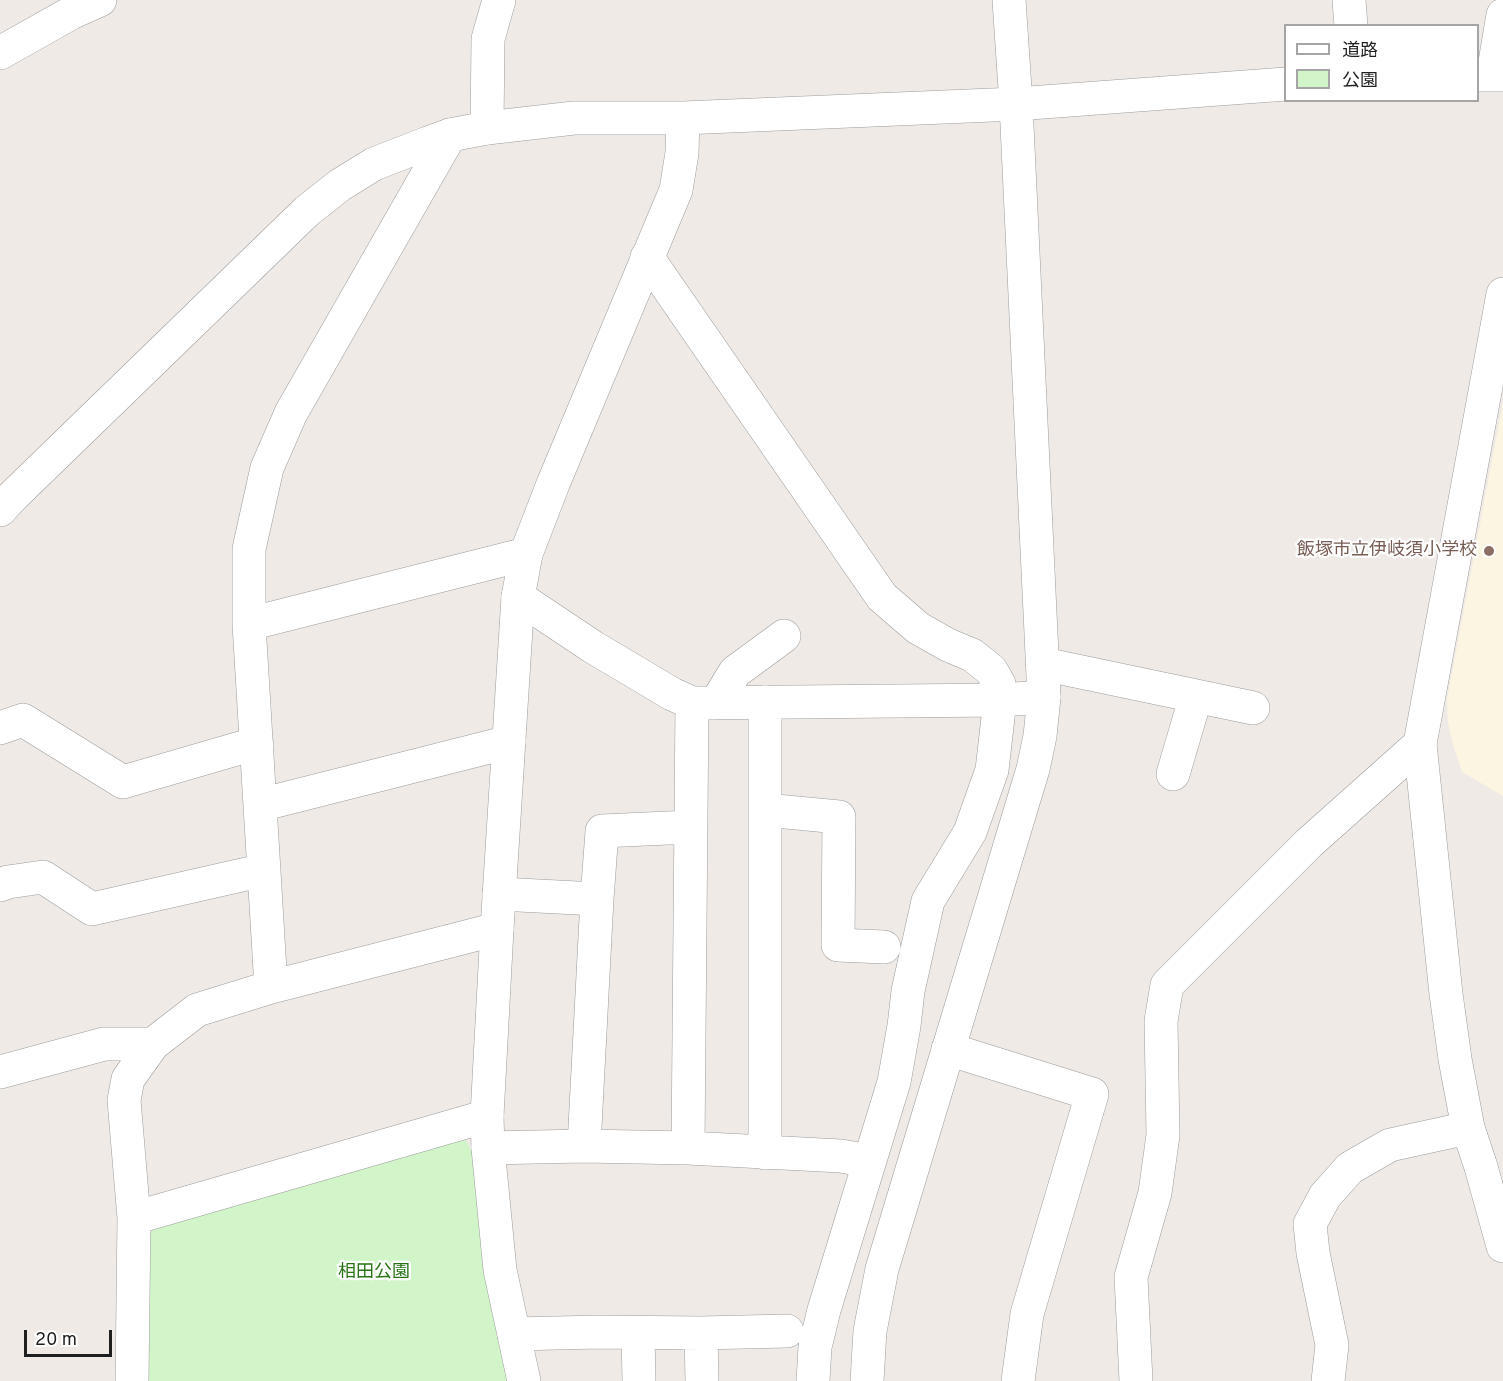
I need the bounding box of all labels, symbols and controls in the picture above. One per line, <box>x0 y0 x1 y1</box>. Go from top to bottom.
legend <box>1284 24 1479 102</box>
text: 道路 <box>1342 40 1378 63</box>
text: 公園 <box>1342 70 1378 93</box>
place label: 飯塚市立伊岐須小学校 <box>1297 540 1477 562</box>
marker: 飯塚市立伊岐須小学校 <box>1482 544 1496 558</box>
park label: 相田公園 <box>338 1262 410 1284</box>
scale bar <box>27 1318 116 1356</box>
text: 20 m <box>35 1329 77 1352</box>

